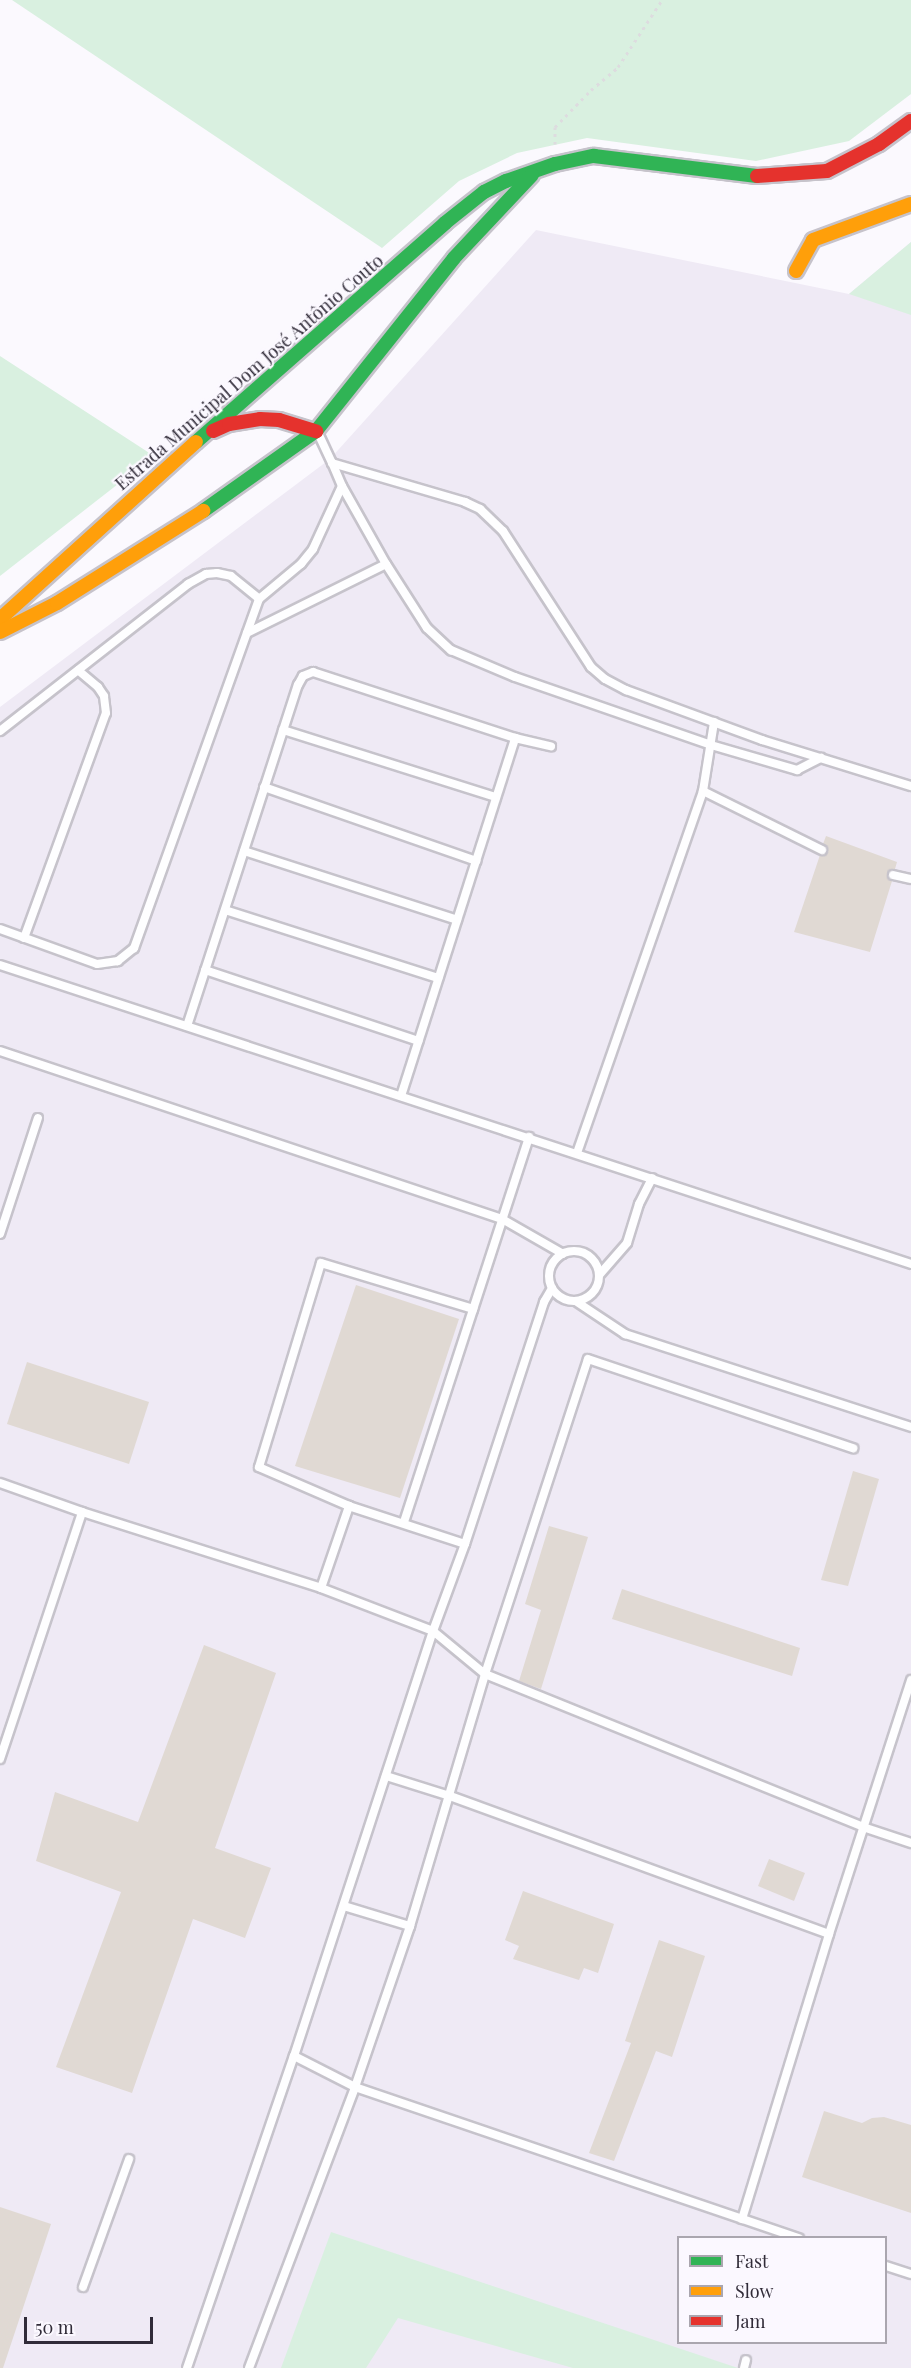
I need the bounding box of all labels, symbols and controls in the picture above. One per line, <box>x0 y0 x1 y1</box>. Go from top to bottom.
street label: Estrada Municipal Dom José Antônio Couto <box>110 249 388 495</box>
legend <box>677 2236 887 2344</box>
text: Fast <box>735 2249 768 2273</box>
text: Slow <box>735 2279 773 2303</box>
scale bar <box>27 2305 156 2343</box>
text: Jam <box>735 2309 765 2333</box>
text: 50 m <box>35 2315 74 2339</box>

